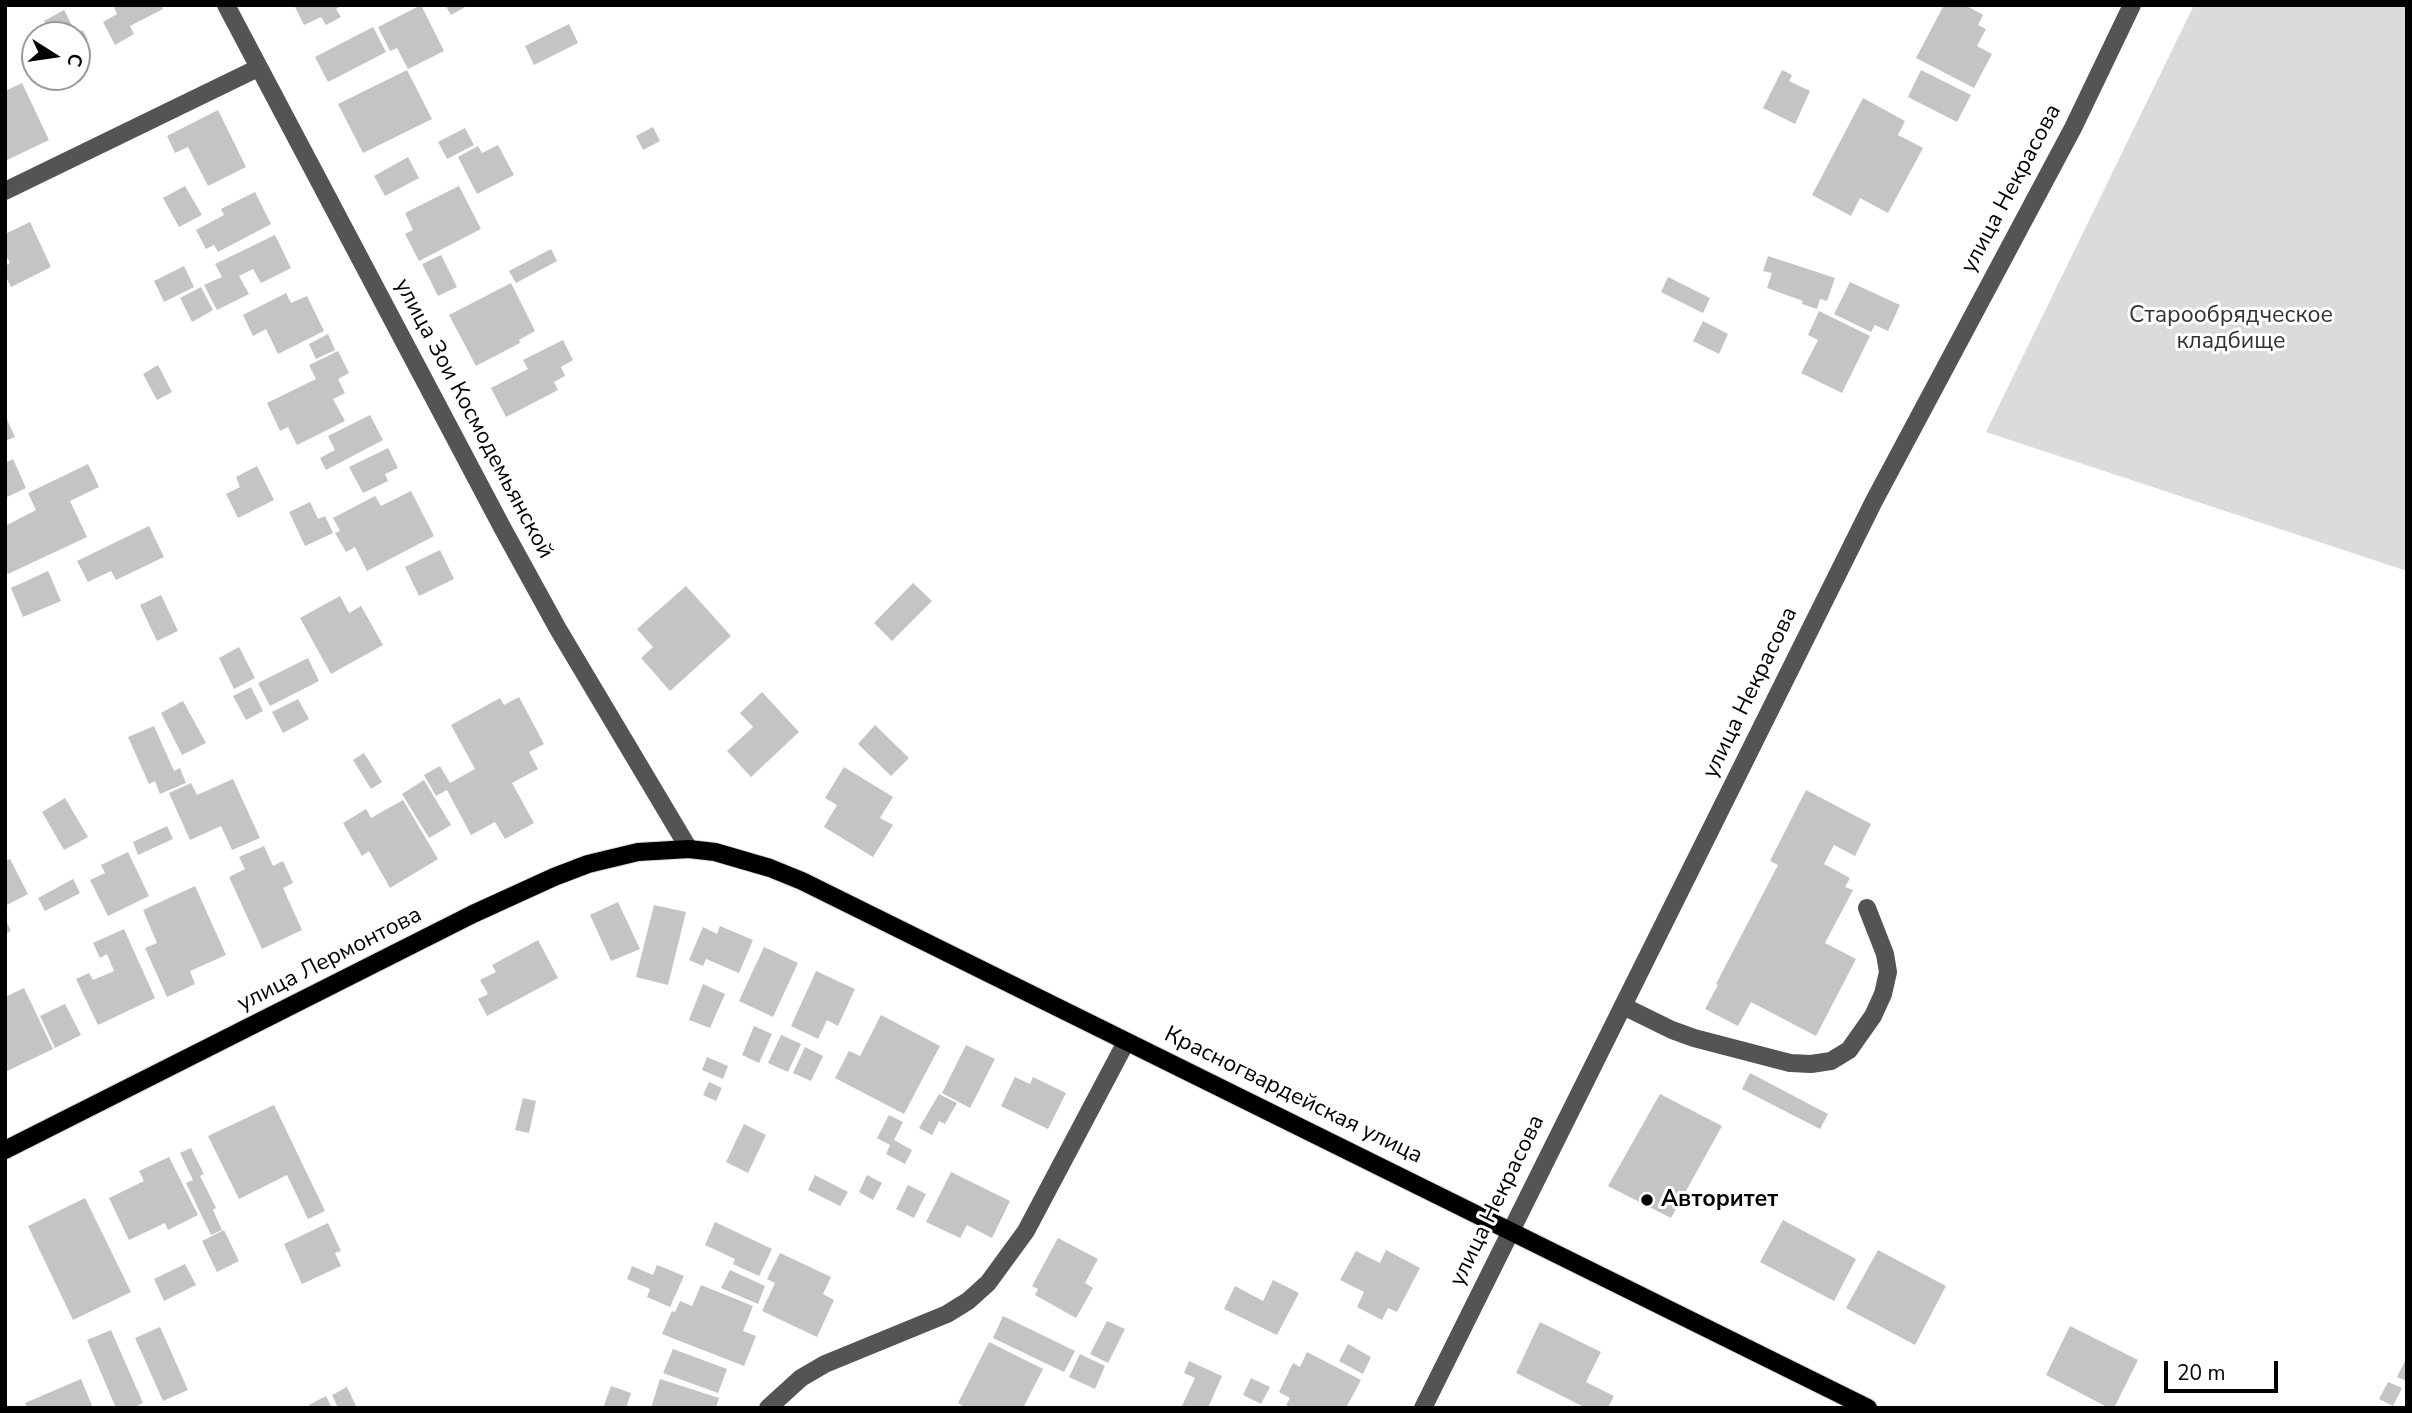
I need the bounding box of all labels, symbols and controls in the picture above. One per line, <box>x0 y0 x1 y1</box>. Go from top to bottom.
north arrow <box>21 21 91 91</box>
text: С <box>61 51 89 69</box>
street label: улица Некрасова <box>1956 100 2068 278</box>
street label: улица Зои Космодемьянской <box>387 274 559 564</box>
park label: Старообрядческое кладбище <box>2129 302 2333 356</box>
street label: улица Некрасова <box>1698 603 1804 783</box>
street label: улица Лермонтова <box>233 902 427 1018</box>
street label: Красногвардейская улица <box>1159 1021 1427 1171</box>
street label: улица Некрасова <box>1445 1111 1551 1291</box>
place label: Авторитет <box>1661 1186 1778 1214</box>
marker: Авторитет <box>1639 1192 1655 1208</box>
scale bar <box>2167 1346 2281 1390</box>
text: 20 m <box>2177 1359 2226 1387</box>

